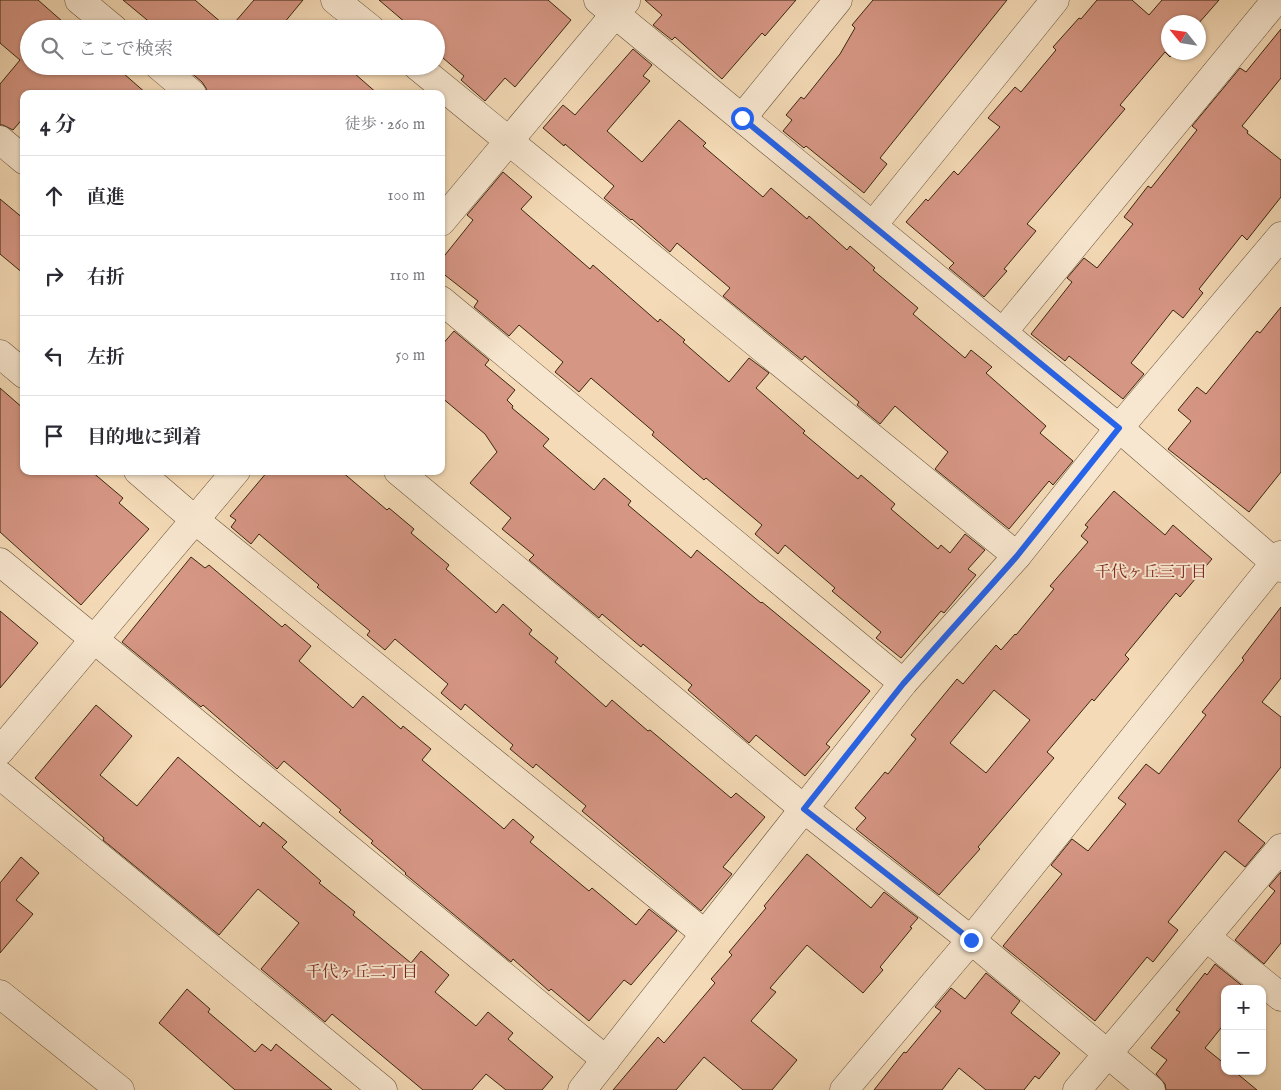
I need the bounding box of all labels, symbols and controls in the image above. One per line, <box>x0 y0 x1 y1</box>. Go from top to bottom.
north arrow <box>1161 15 1206 60</box>
search box <box>20 20 445 75</box>
icon: search <box>38 34 66 62</box>
text: ここで検索 <box>78 38 173 62</box>
route start <box>731 107 754 130</box>
text: 4 分 <box>40 112 76 139</box>
text: 徒歩 · 260 m <box>345 115 425 135</box>
icon: ahead <box>40 182 68 210</box>
text: 直進 <box>87 186 125 210</box>
text: 100 m <box>388 186 425 206</box>
icon: right <box>40 262 68 290</box>
text: 右折 <box>87 266 125 290</box>
text: 110 m <box>389 266 425 286</box>
icon: left <box>40 342 68 370</box>
text: 左折 <box>87 346 125 370</box>
text: 50 m <box>396 346 425 366</box>
icon: arrive <box>40 422 68 450</box>
text: 目的地に到着 <box>87 426 201 450</box>
district label: 千代ヶ丘三丁目 <box>1095 563 1207 583</box>
route end <box>960 929 983 952</box>
district label: 千代ヶ丘二丁目 <box>306 963 418 983</box>
map controls <box>1221 985 1266 1075</box>
button: + <box>1221 985 1266 1030</box>
button: − <box>1221 1030 1266 1075</box>

